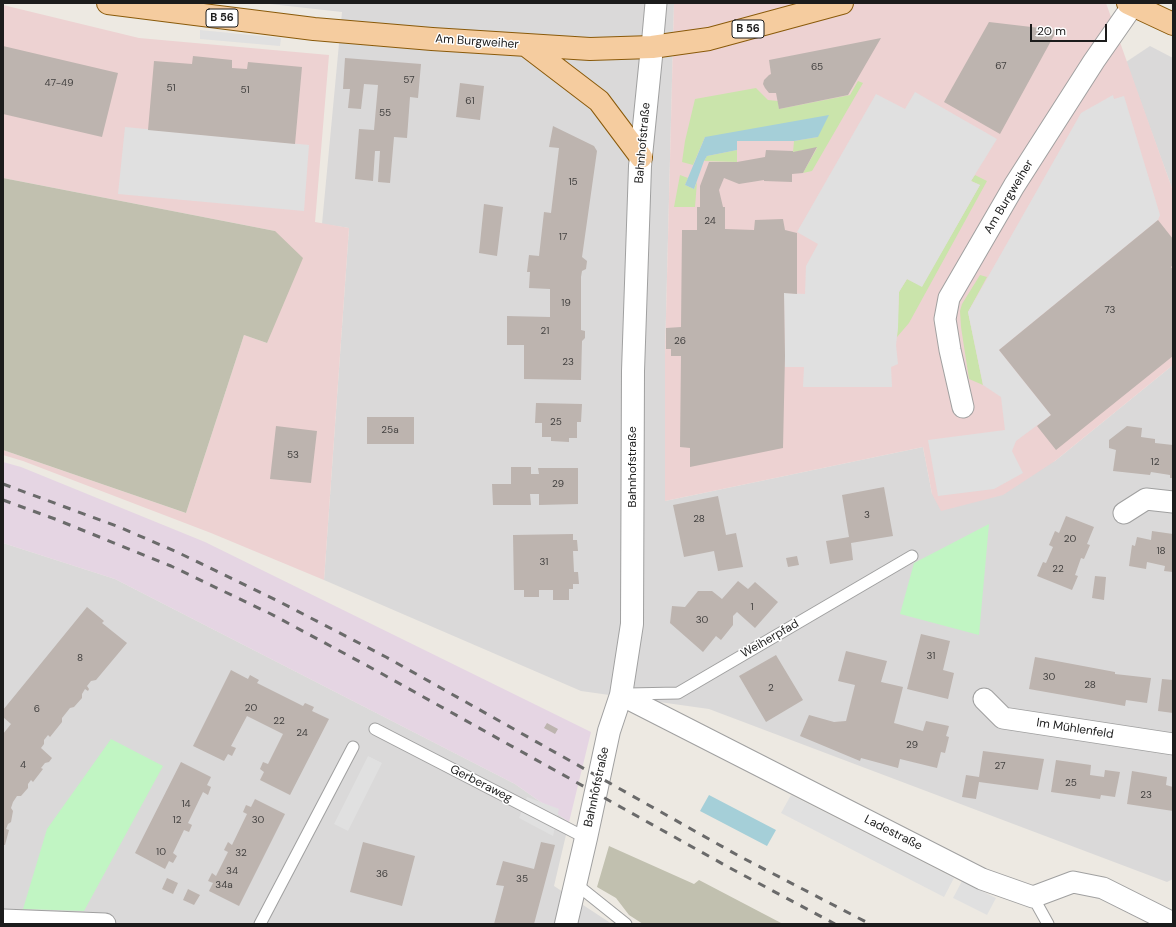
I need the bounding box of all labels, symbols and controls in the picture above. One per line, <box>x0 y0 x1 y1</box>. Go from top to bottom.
road number: B 56 <box>206 9 238 27</box>
scale bar <box>1032 16 1109 42</box>
road number: B 56 <box>732 20 764 38</box>
text: 20 m <box>1037 23 1066 39</box>
street label: Am Burgweiher <box>435 32 519 52</box>
house number: 67 <box>995 60 1007 72</box>
house number: 65 <box>811 61 823 73</box>
house number: 57 <box>403 74 415 86</box>
house number: 47-49 <box>45 77 73 89</box>
house number: 51 <box>166 82 176 94</box>
house number: 51 <box>240 84 250 96</box>
house number: 61 <box>465 95 475 107</box>
street label: Bahnhofstraße <box>632 102 654 184</box>
house number: 55 <box>379 107 391 119</box>
street label: Am Burgweiher <box>981 157 1037 237</box>
house number: 15 <box>568 176 578 188</box>
house number: 24 <box>704 215 716 227</box>
house number: 17 <box>559 231 567 243</box>
house number: 19 <box>561 297 571 309</box>
house number: 73 <box>1105 304 1115 316</box>
house number: 21 <box>541 325 549 337</box>
house number: 26 <box>674 335 686 347</box>
house number: 23 <box>562 356 574 368</box>
house number: 25 <box>550 416 562 428</box>
house number: 25a <box>381 424 399 436</box>
street label: Bahnhofstraße <box>626 426 640 508</box>
house number: 53 <box>287 449 299 461</box>
house number: 12 <box>1151 456 1159 468</box>
house number: 29 <box>552 478 564 490</box>
house number: 3 <box>864 509 870 521</box>
house number: 28 <box>693 513 705 525</box>
house number: 20 <box>1064 533 1076 545</box>
house number: 18 <box>1156 545 1166 557</box>
house number: 31 <box>540 556 548 568</box>
house number: 22 <box>1052 563 1064 575</box>
house number: 1 <box>750 601 754 613</box>
house number: 30 <box>696 614 708 626</box>
street label: Weiherpfad <box>739 617 801 661</box>
house number: 31 <box>927 650 935 662</box>
house number: 8 <box>77 652 83 664</box>
house number: 30 <box>1043 671 1055 683</box>
house number: 28 <box>1084 679 1096 691</box>
house number: 2 <box>768 682 774 694</box>
house number: 20 <box>245 702 257 714</box>
house number: 6 <box>34 703 40 715</box>
house number: 22 <box>273 715 285 727</box>
street label: Im Mühlenfeld <box>1035 716 1115 742</box>
house number: 24 <box>296 727 308 739</box>
house number: 29 <box>906 739 918 751</box>
street label: Bahnhofstraße <box>581 746 613 828</box>
house number: 4 <box>20 759 26 771</box>
house number: 27 <box>995 760 1005 772</box>
street label: Gerberaweg <box>447 762 515 806</box>
house number: 25 <box>1065 777 1077 789</box>
house number: 23 <box>1140 789 1152 801</box>
house number: 14 <box>181 798 191 810</box>
street label: Ladestraße <box>862 812 924 854</box>
house number: 12 <box>173 814 181 826</box>
house number: 30 <box>252 814 264 826</box>
house number: 10 <box>156 846 166 858</box>
house number: 32 <box>235 847 247 859</box>
house number: 34 <box>226 865 238 877</box>
house number: 36 <box>376 868 388 880</box>
house number: 35 <box>516 873 528 885</box>
house number: 34a <box>215 879 233 891</box>

